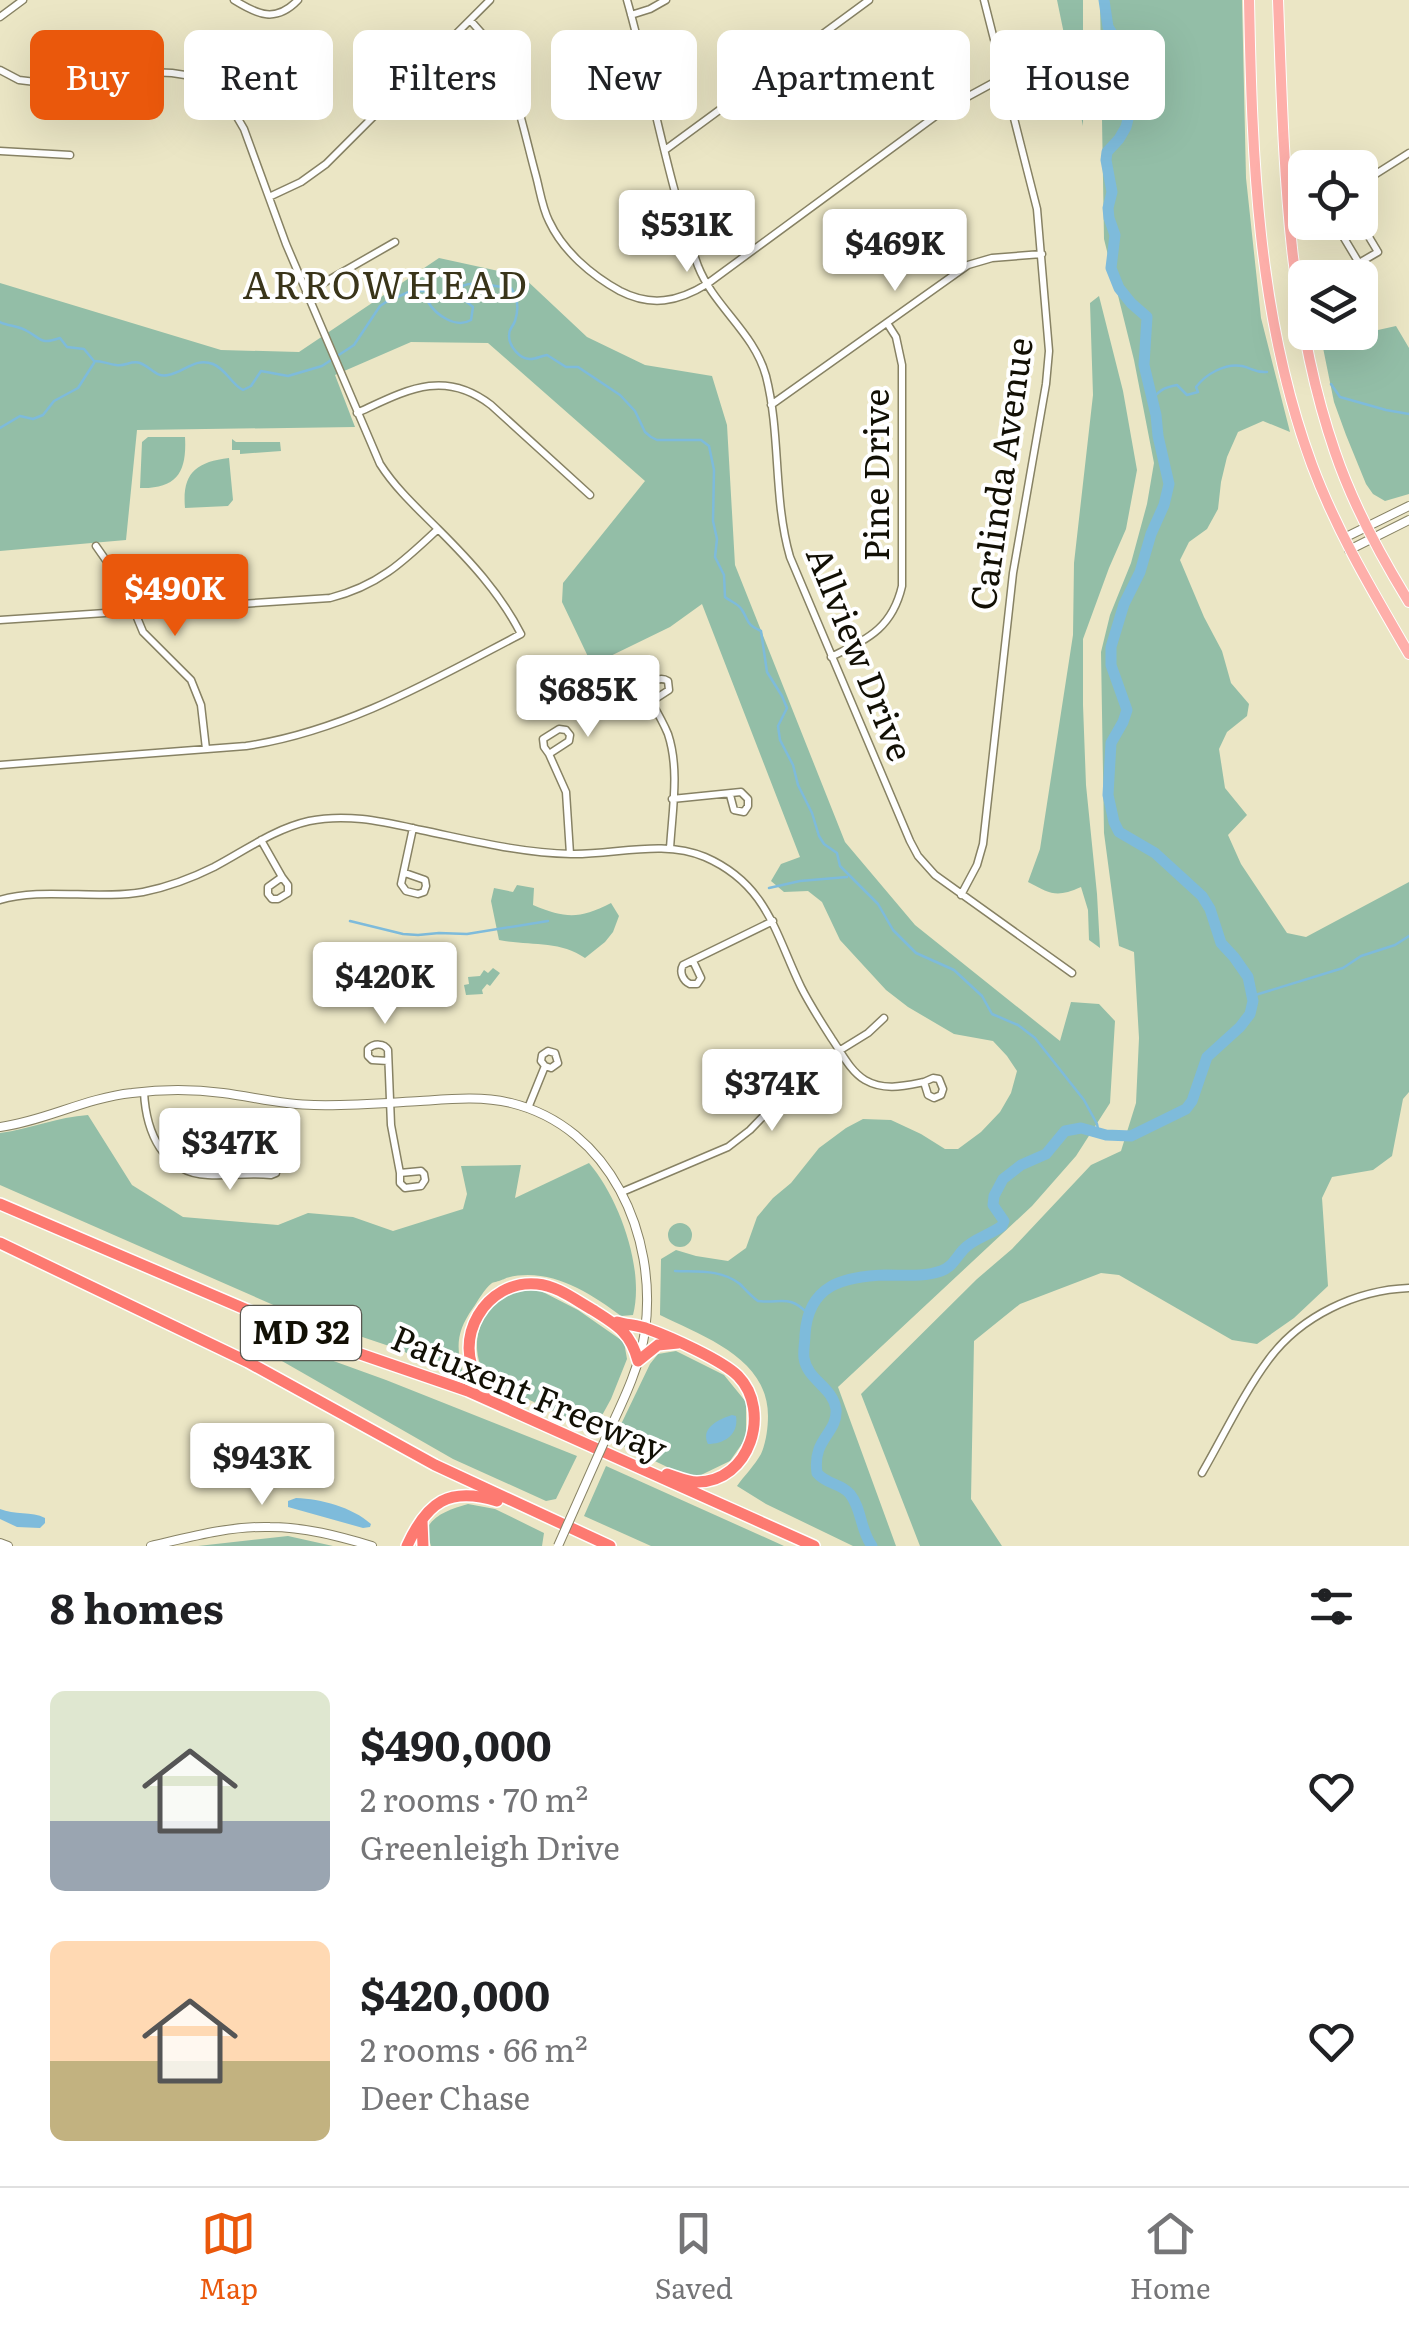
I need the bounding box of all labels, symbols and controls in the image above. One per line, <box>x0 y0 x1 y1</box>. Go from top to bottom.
chip: Buy <box>30 30 164 120</box>
chip: Rent <box>184 30 333 120</box>
chip: Filters <box>353 30 531 120</box>
chip: New <box>551 30 697 120</box>
chip: Apartment <box>717 30 970 120</box>
chip: House <box>990 30 1165 120</box>
map controls <box>1288 150 1378 350</box>
button: locate <box>1288 150 1378 240</box>
pin: $531K <box>617 190 757 275</box>
text: $531K <box>641 198 733 246</box>
pin: $469K <box>825 209 965 294</box>
text: $469K <box>845 217 945 265</box>
district label: ARROWHEAD <box>243 254 529 311</box>
button: layers <box>1288 260 1378 350</box>
street label: Carlinda Avenue <box>954 334 1044 613</box>
street label: Pine Drive <box>848 389 900 561</box>
street label: Allview Drive <box>795 538 928 768</box>
pin: $490K <box>105 554 245 639</box>
text: $490K <box>124 562 226 610</box>
pin: $685K <box>518 655 658 740</box>
text: $685K <box>538 663 638 711</box>
pin: $420K <box>315 942 455 1027</box>
text: $420K <box>335 950 435 998</box>
pin: $374K <box>702 1049 842 1134</box>
text: $374K <box>724 1057 820 1105</box>
pin: $347K <box>160 1108 300 1193</box>
text: $347K <box>181 1116 279 1164</box>
road number: MD 32 <box>241 1306 361 1360</box>
street label: Patuxent Freeway <box>384 1310 677 1473</box>
pin: $943K <box>192 1423 332 1508</box>
text: $943K <box>212 1431 312 1479</box>
text: 8 homes <box>50 1575 224 1637</box>
icon: filters <box>1304 1579 1359 1634</box>
text: $490,000 <box>360 1712 552 1774</box>
icon: home <box>130 1731 250 1851</box>
icon: heart <box>1304 1764 1359 1819</box>
text: 2 rooms · 70 m² <box>360 1774 588 1822</box>
text: Greenleigh Drive <box>360 1822 620 1870</box>
text: $420,000 <box>360 1962 550 2024</box>
icon: home <box>130 1981 250 2101</box>
icon: heart <box>1304 2014 1359 2069</box>
text: 2 rooms · 66 m² <box>360 2024 588 2072</box>
text: Deer Chase <box>360 2072 530 2120</box>
tab: Map <box>198 2206 258 2308</box>
tab: Saved <box>655 2206 733 2308</box>
tab: Home <box>1130 2206 1211 2308</box>

